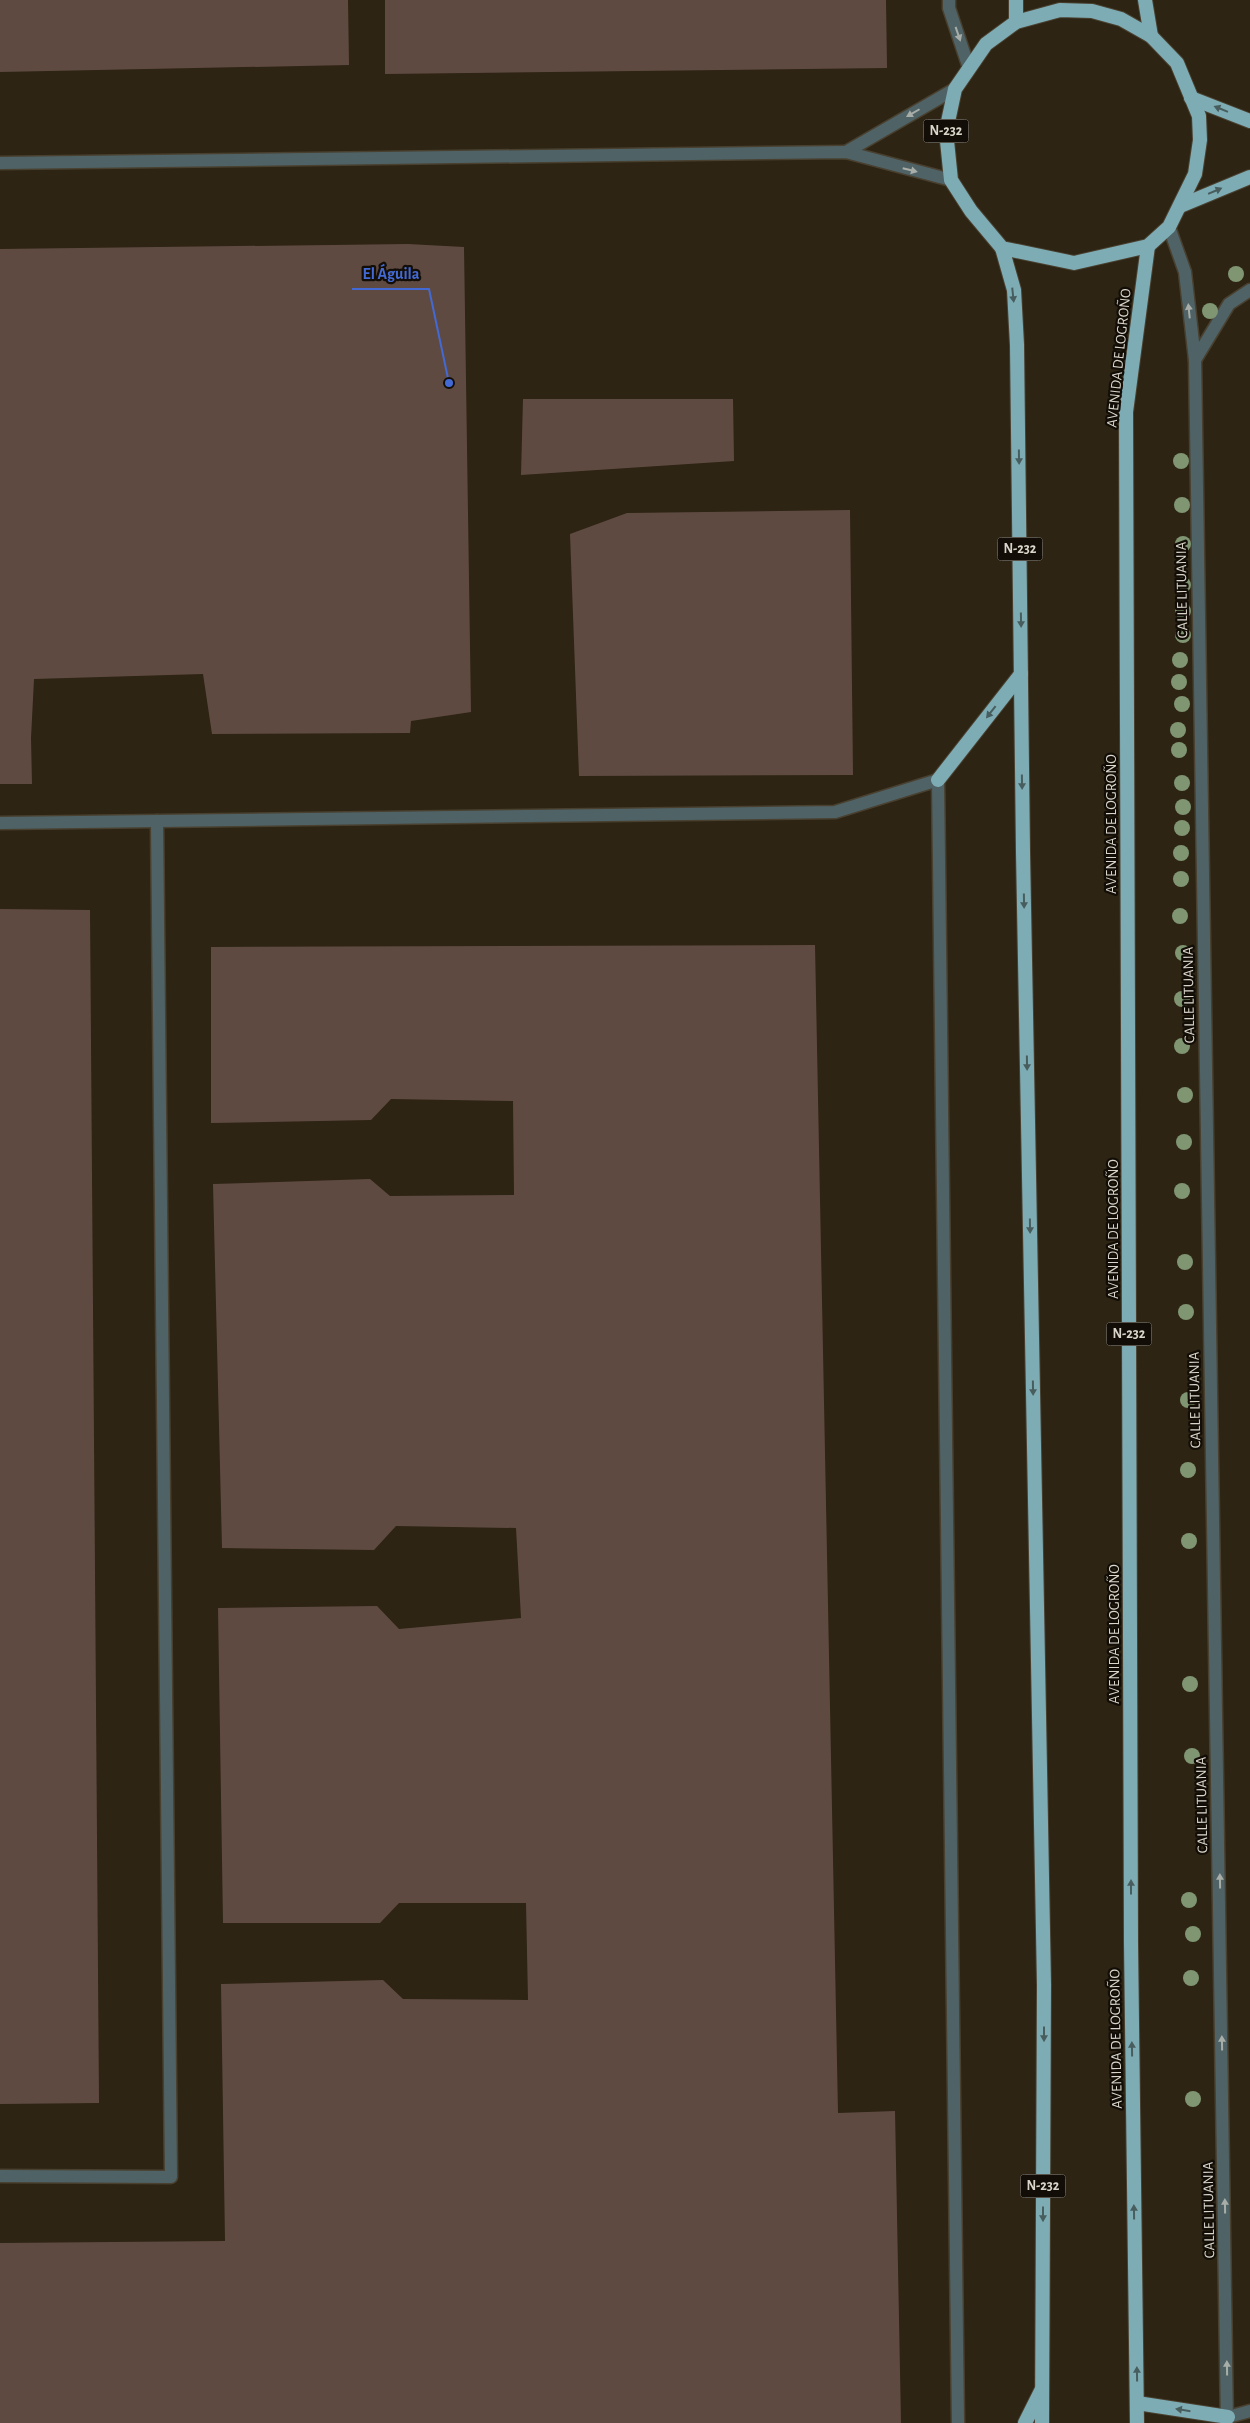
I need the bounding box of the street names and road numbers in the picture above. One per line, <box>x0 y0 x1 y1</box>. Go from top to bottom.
road number: N-232 <box>924 120 968 142</box>
street label: AVENIDA DE LOGROÑO <box>1103 288 1134 428</box>
road number: N-232 <box>998 538 1042 560</box>
street label: CALLE LITUANIA <box>1174 541 1190 639</box>
street label: AVENIDA DE LOGROÑO <box>1103 754 1119 894</box>
street label: CALLE LITUANIA <box>1181 946 1197 1044</box>
street label: AVENIDA DE LOGROÑO <box>1105 1159 1121 1299</box>
road number: N-232 <box>1106 1322 1152 1346</box>
street label: CALLE LITUANIA <box>1187 1351 1203 1449</box>
street label: AVENIDA DE LOGROÑO <box>1106 1564 1122 1704</box>
street label: CALLE LITUANIA <box>1194 1756 1210 1854</box>
street label: AVENIDA DE LOGROÑO <box>1106 1969 1125 2109</box>
street label: CALLE LITUANIA <box>1201 2161 1217 2259</box>
road number: N-232 <box>1020 2174 1066 2198</box>

